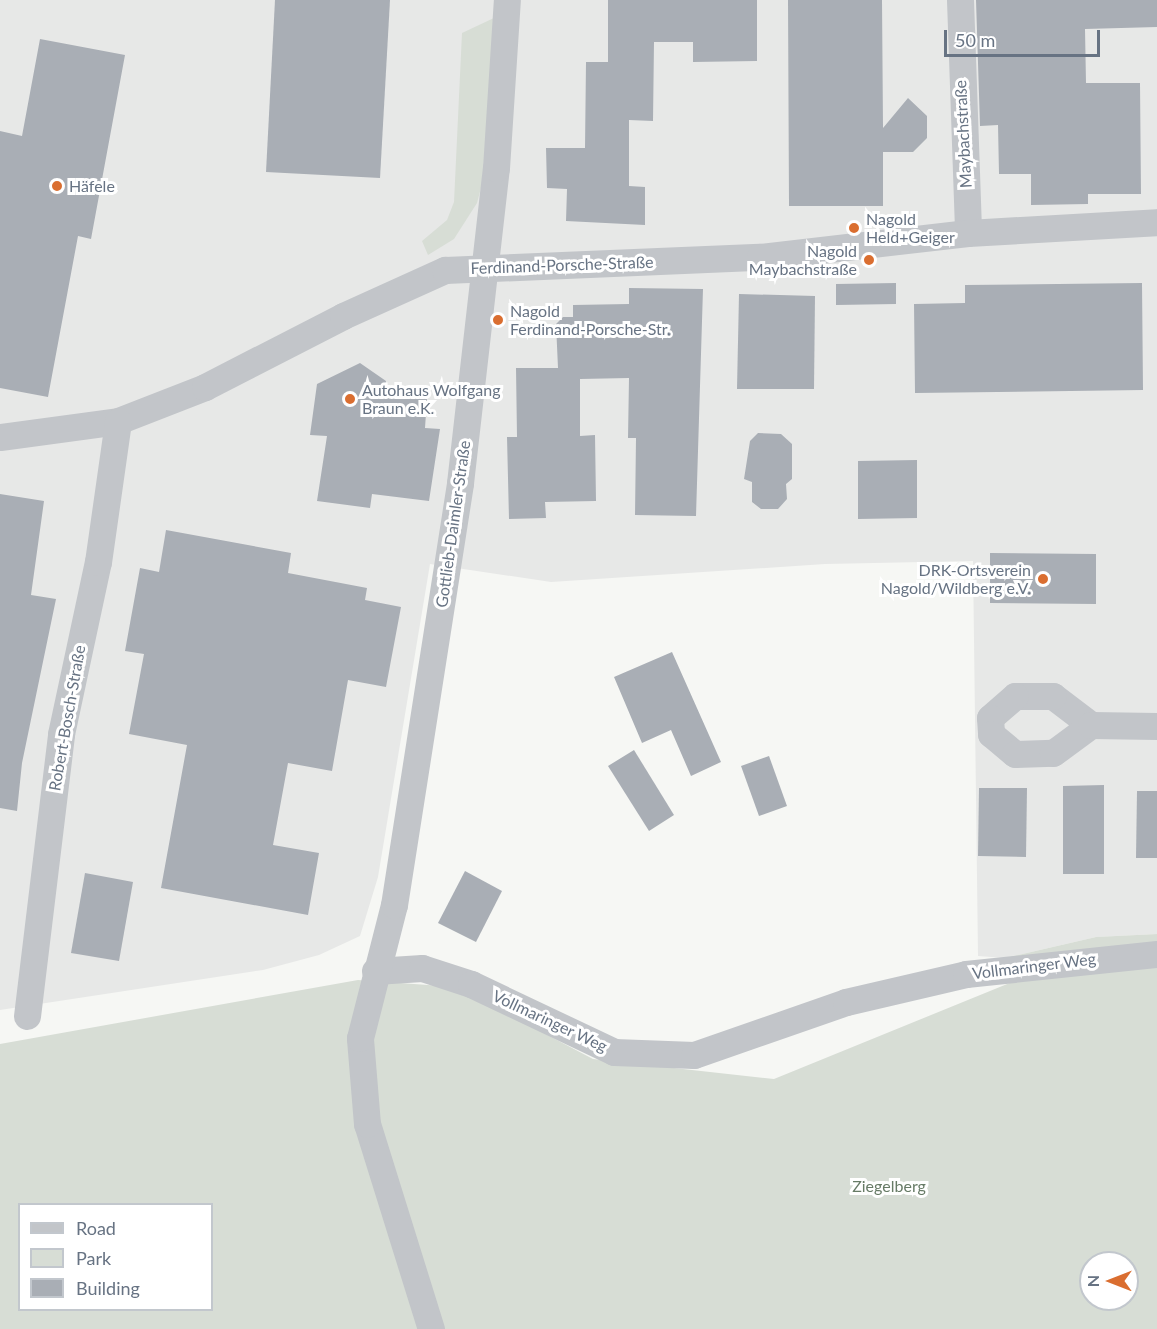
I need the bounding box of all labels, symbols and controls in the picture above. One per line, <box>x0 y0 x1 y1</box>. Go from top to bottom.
scale bar <box>947 18 1103 56</box>
text: 50 m <box>955 29 995 51</box>
street label: Maybachstraße <box>951 79 975 189</box>
place label: Häfele <box>69 176 115 196</box>
marker: Häfele <box>50 179 64 193</box>
place label: Nagold Held+Geiger <box>866 209 955 247</box>
marker: Nagold Held+Geiger <box>847 221 861 235</box>
place label: Nagold Maybachstraße <box>749 241 857 279</box>
street label: Ferdinand-Porsche-Straße <box>470 252 654 278</box>
marker: Nagold Maybachstraße <box>862 253 876 267</box>
place label: Nagold Ferdinand-Porsche-Str. <box>510 301 671 339</box>
marker: Nagold Ferdinand-Porsche-Str. <box>491 313 505 327</box>
place label: Autohaus Wolfgang Braun e.K. <box>362 380 501 418</box>
marker: Autohaus Wolfgang Braun e.K. <box>343 392 357 406</box>
street label: Gottlieb-Daimler-Straße <box>432 439 474 609</box>
place label: DRK-Ortsverein Nagold/Wildberg e.V. <box>881 560 1031 598</box>
marker: DRK-Ortsverein Nagold/Wildberg e.V. <box>1036 572 1050 586</box>
street label: Robert-Bosch-Straße <box>45 644 89 792</box>
street label: Vollmaringer Weg <box>971 949 1097 983</box>
street label: Vollmaringer Weg <box>489 986 611 1056</box>
park label: Ziegelberg <box>852 1176 926 1196</box>
legend <box>18 1203 213 1311</box>
text: Road <box>76 1217 116 1239</box>
text: Park <box>76 1247 111 1269</box>
north arrow <box>1079 1251 1139 1311</box>
text: N <box>1083 1275 1102 1287</box>
text: Building <box>76 1277 140 1299</box>

